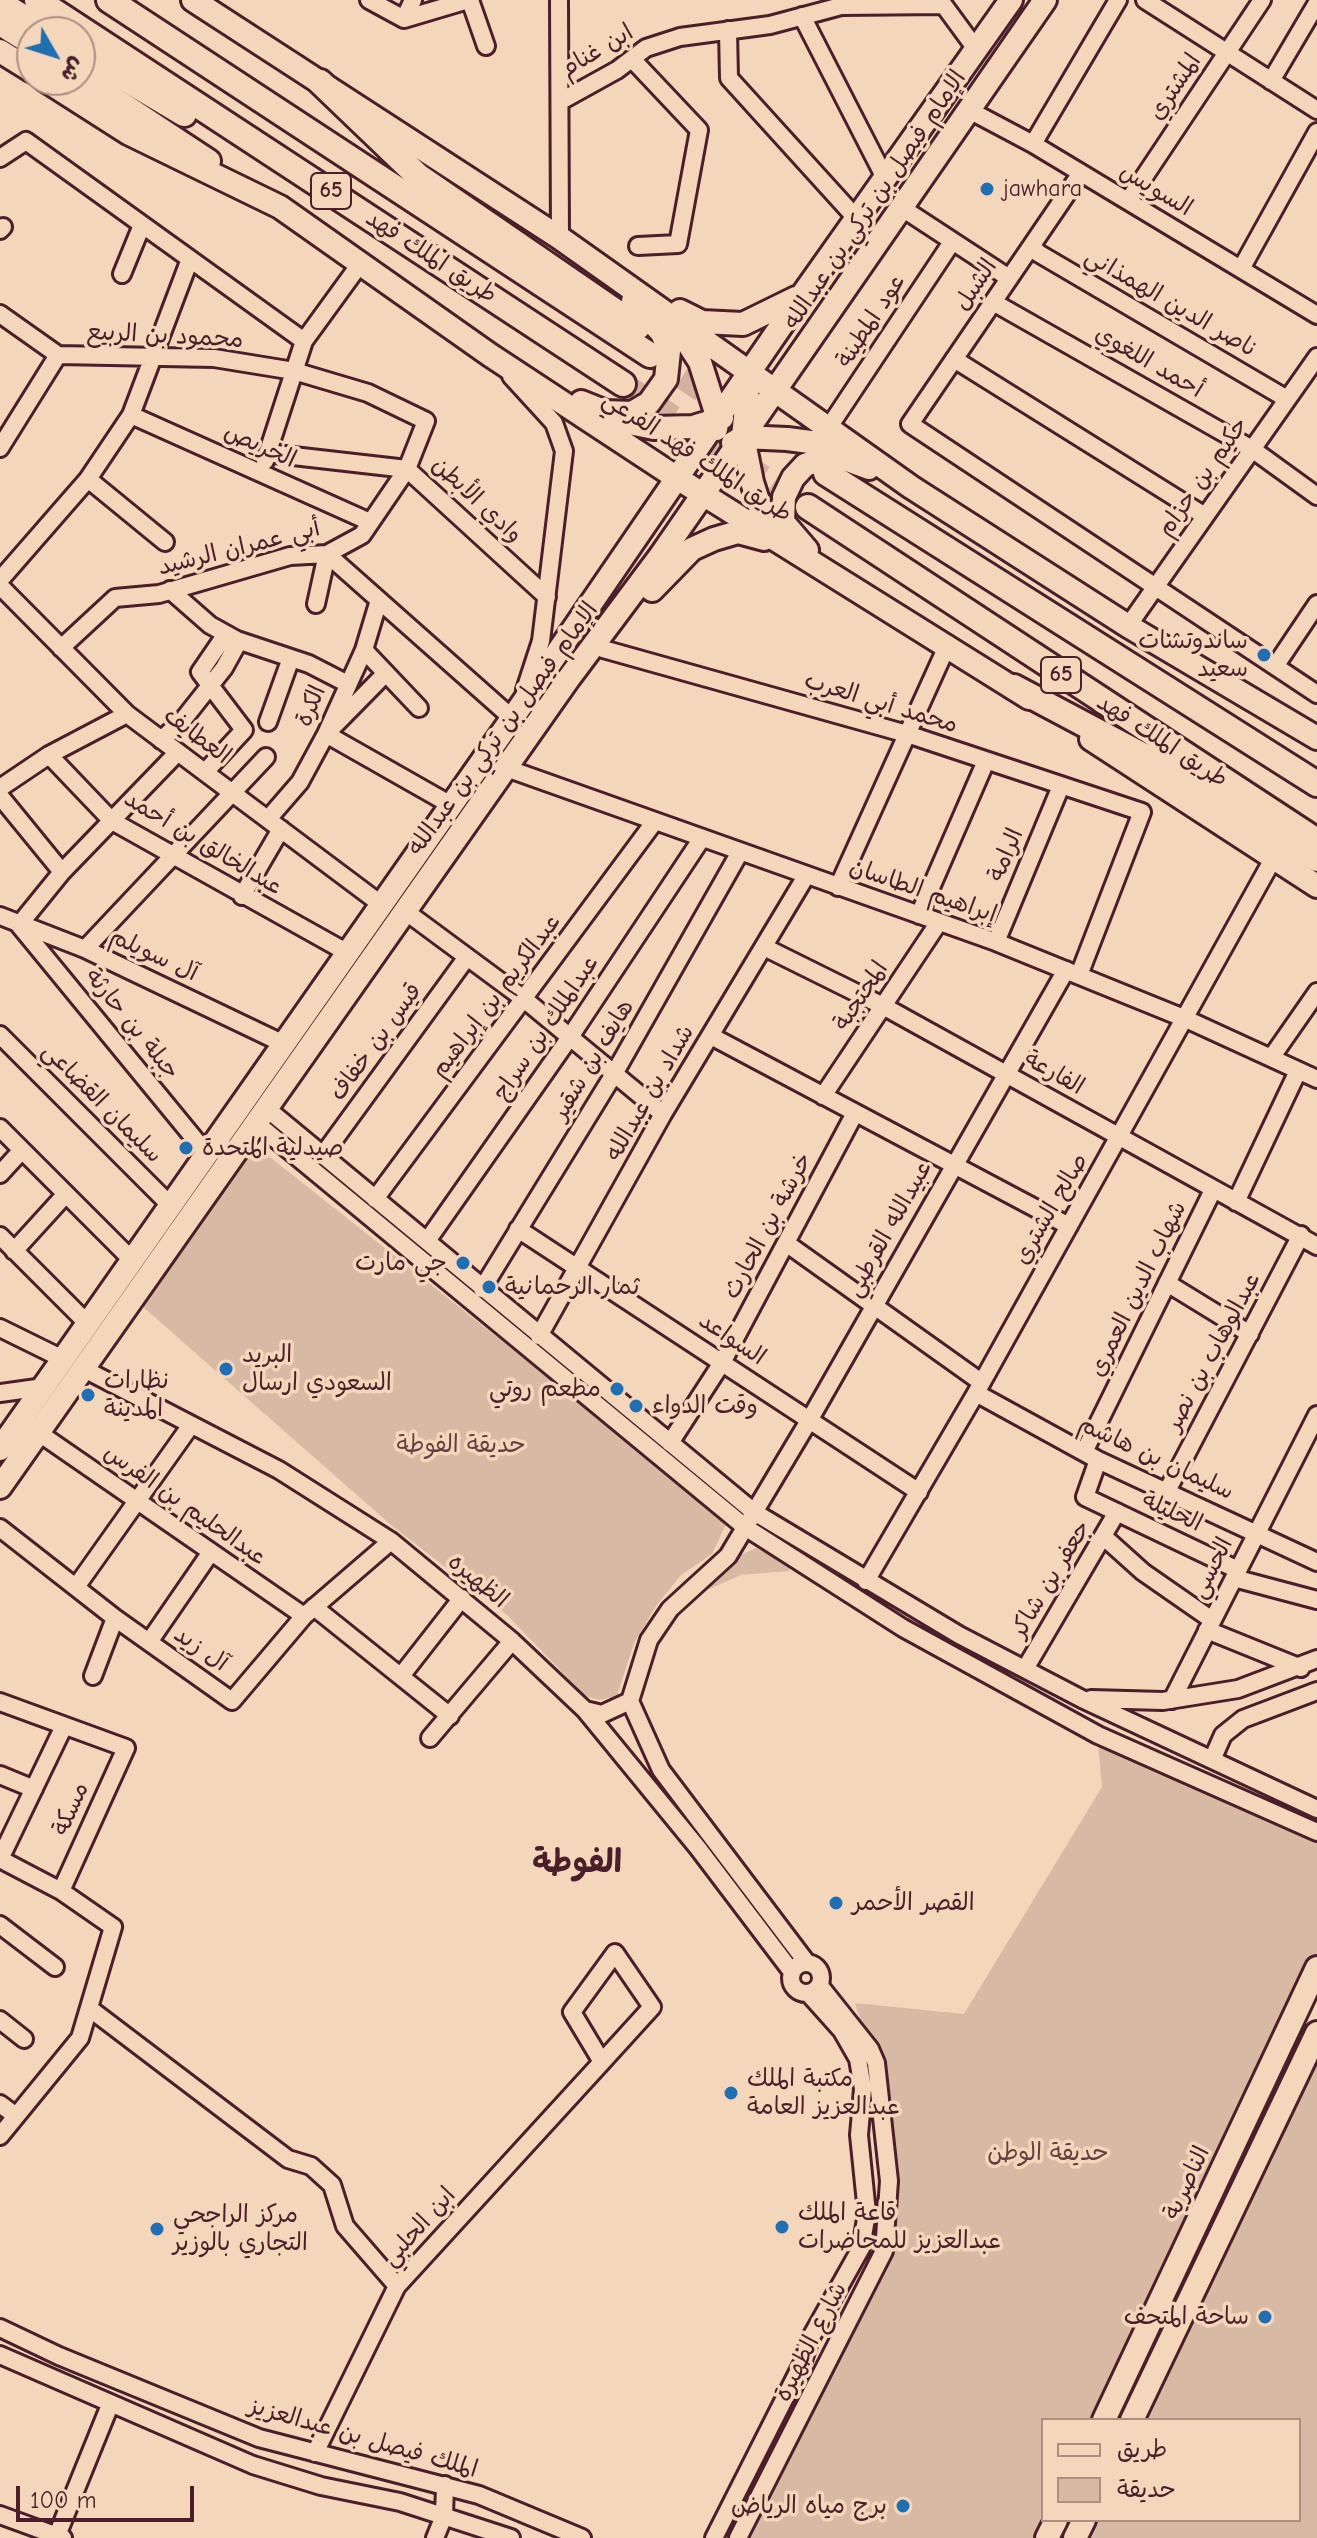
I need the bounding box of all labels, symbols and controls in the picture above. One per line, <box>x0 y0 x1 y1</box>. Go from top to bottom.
north arrow <box>16 16 96 96</box>
street label: ابن غنام <box>555 18 639 84</box>
street label: المشتري <box>1142 48 1208 126</box>
text: ش <box>55 52 91 87</box>
street label: الإمام فيصل بن تركي بن عبدالله <box>777 65 973 335</box>
street label: السويس <box>1114 157 1198 223</box>
road number: 65 <box>311 173 351 209</box>
place label: jawhara <box>1003 175 1082 203</box>
marker: jawhara <box>978 180 996 198</box>
street label: طريق الملك فهد <box>360 204 502 310</box>
street label: ناصر الدين الهمذاني <box>1080 242 1262 364</box>
street label: الشبل <box>948 254 1004 316</box>
street label: عود المطينة <box>830 269 912 373</box>
street label: محمود بن الربيع <box>86 318 244 354</box>
street label: أحمد اللغوي <box>1090 319 1208 405</box>
street label: طريق الملك فهد الفرعي <box>597 385 797 529</box>
street label: حكيم بن حزام <box>1151 412 1255 542</box>
street label: الخريص <box>219 417 301 475</box>
street label: وادي الأبطن <box>426 451 528 549</box>
street label: أبي عمران الرشيد <box>155 514 323 582</box>
street label: الإمام فيصل بن تركي بن عبدالله <box>401 597 605 861</box>
place label: ساندوتشات سعيد <box>1138 627 1248 683</box>
marker: ساندوتشات سعيد <box>1255 646 1273 664</box>
road number: 65 <box>1041 657 1081 693</box>
street label: محمد أبي العرب <box>801 666 961 740</box>
street label: الكرة <box>289 681 333 731</box>
street label: طريق الملك فهد <box>1091 688 1233 794</box>
street label: العطايف <box>158 701 236 771</box>
street label: عبدالخالق بن أحمد <box>118 784 288 902</box>
street label: الرامة <box>982 824 1030 886</box>
street label: إبراهيم الطاسان <box>846 852 1000 930</box>
street label: عبدالكريم بن إبراهيم <box>425 908 567 1084</box>
street label: آل سويلم <box>105 922 203 988</box>
street label: عبدالملك بن سراج <box>487 950 605 1106</box>
street label: المحتجبة <box>827 956 895 1036</box>
street label: جبلة بن حارثة <box>79 963 185 1085</box>
street label: قيس بن خفاف <box>324 978 428 1106</box>
street label: هايف بن شقير <box>546 994 640 1126</box>
street label: شداد بن عبدالله <box>599 1020 701 1166</box>
street label: سليمان القضاعي <box>36 1037 168 1169</box>
street label: الفارعة <box>1019 1044 1089 1102</box>
place label: صيدلية المتحدة <box>202 1134 344 1162</box>
marker: صيدلية المتحدة <box>177 1139 195 1157</box>
street label: خرشة بن الحارث <box>717 1148 819 1304</box>
street label: صالح الشتري <box>1008 1148 1094 1270</box>
street label: عبيدالله القرطبي <box>840 1156 938 1302</box>
street label: شهاب الدين العمري <box>1083 1196 1193 1382</box>
place label: جي مارت <box>355 1249 447 1277</box>
marker: جي مارت <box>454 1254 472 1272</box>
street label: عبدالوهاب بن نصر <box>1159 1268 1267 1436</box>
place label: ثمار الرحمانية <box>505 1273 639 1301</box>
marker: ثمار الرحمانية <box>480 1278 498 1296</box>
street label: السواعد <box>693 1306 771 1372</box>
place label: البريد السعودي ارسال <box>242 1341 392 1397</box>
marker: البريد السعودي ارسال <box>217 1360 235 1378</box>
place label: نظارات المدينة <box>104 1367 169 1423</box>
place label: مطعم روتي <box>489 1375 601 1403</box>
marker: مطعم روتي <box>608 1380 626 1398</box>
marker: نظارات المدينة <box>79 1386 97 1404</box>
place label: وقت الدواء <box>652 1392 758 1420</box>
marker: وقت الدواء <box>627 1397 645 1415</box>
street label: سليمان بن هاشم <box>1074 1409 1238 1507</box>
park label: حديقة الفوطة <box>396 1431 526 1459</box>
street label: عبدالحليم بن الفرس <box>98 1438 272 1572</box>
street label: الحليلة <box>1137 1486 1207 1538</box>
street label: جعفر بن شاكر <box>1005 1515 1097 1643</box>
street label: الحسي <box>1184 1533 1240 1603</box>
street label: الظهيره <box>442 1547 514 1615</box>
street label: آل زيد <box>168 1620 234 1678</box>
street label: مسكة <box>47 1778 95 1840</box>
district label: الفوطة <box>532 1844 622 1882</box>
place label: القصر الأحمر <box>852 1889 975 1917</box>
marker: القصر الأحمر <box>827 1894 845 1912</box>
place label: مكتبة الملك عبدالعزيز العامة <box>747 2065 900 2121</box>
marker: مكتبة الملك عبدالعزيز العامة <box>722 2084 740 2102</box>
park label: حديقة الوطن <box>987 2139 1109 2167</box>
street label: الناصرية <box>1158 2142 1216 2224</box>
street label: ابن الحلبي <box>376 2181 462 2273</box>
place label: قاعة الملك عبدالعزيز للمحاضرات <box>798 2199 1001 2255</box>
place label: مركز الراجحي التجاري بالوزير <box>173 2201 308 2257</box>
marker: قاعة الملك عبدالعزيز للمحاضرات <box>773 2218 791 2236</box>
marker: مركز الراجحي التجاري بالوزير <box>148 2220 166 2238</box>
street label: شارع الظهيرة <box>769 2278 853 2406</box>
place label: ساحة المتحف <box>1124 2303 1249 2331</box>
marker: ساحة المتحف <box>1256 2308 1274 2326</box>
street label: الملك فيصل بن عبدالعزيز <box>245 2391 481 2485</box>
legend <box>1041 2418 1301 2522</box>
text: طريق <box>1117 2435 1167 2463</box>
scale bar <box>20 2470 198 2520</box>
text: حديقة <box>1117 2475 1176 2503</box>
text: 100 m <box>30 2486 97 2514</box>
place label: برج مياه الرياض <box>731 2492 887 2520</box>
marker: برج مياه الرياض <box>894 2497 912 2515</box>

